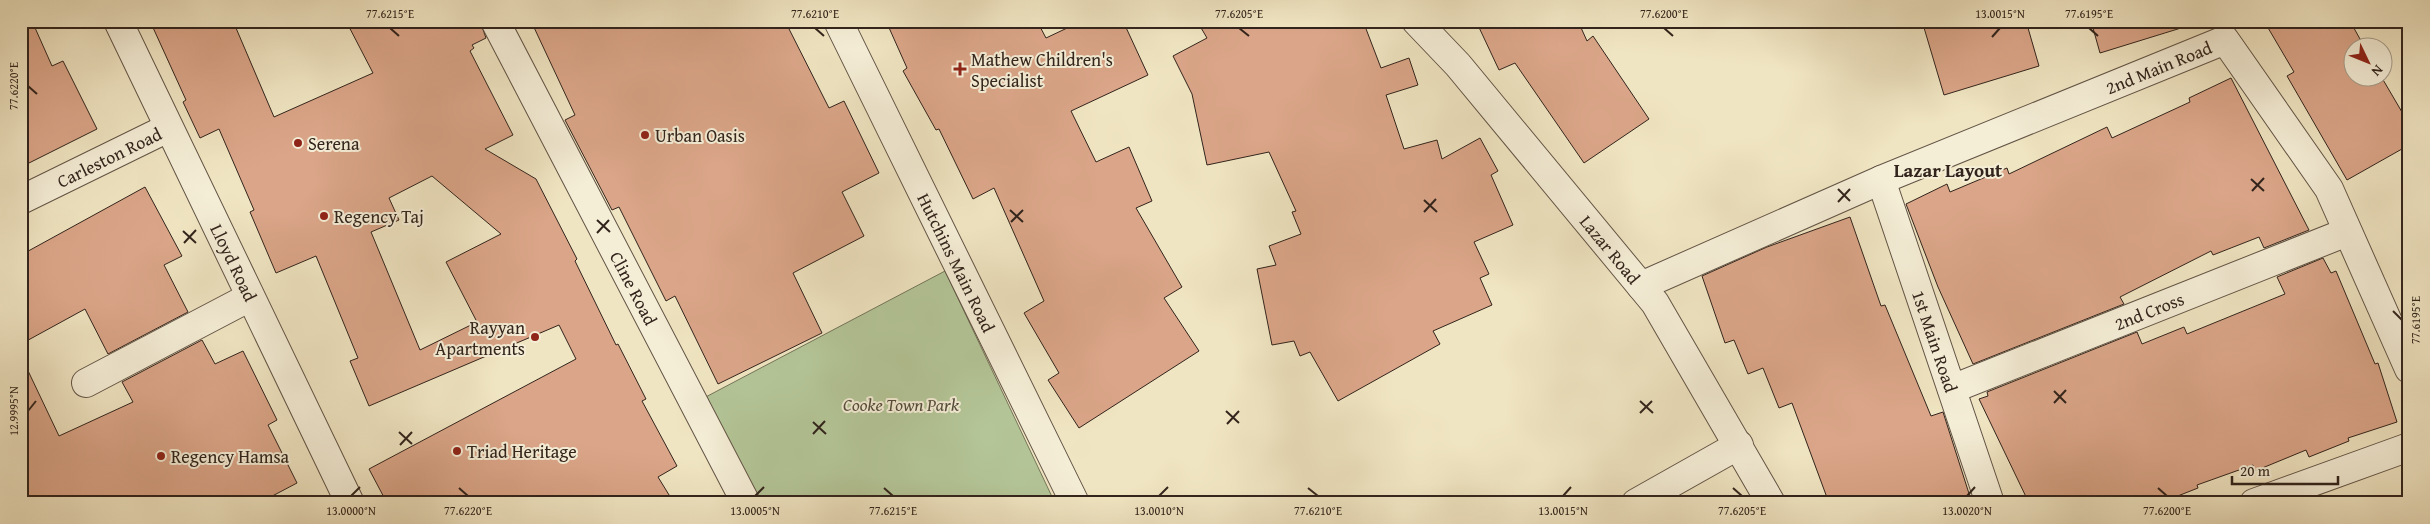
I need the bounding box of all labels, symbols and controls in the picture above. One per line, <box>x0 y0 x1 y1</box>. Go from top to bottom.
text: 77.6215°E <box>366 5 414 22</box>
text: 77.6210°E <box>791 5 839 22</box>
text: 77.6205°E <box>1215 5 1263 22</box>
text: 77.6200°E <box>1640 5 1688 22</box>
text: 13.0015°N <box>1975 5 2025 22</box>
text: 77.6195°E <box>2065 5 2113 22</box>
street label: 2nd Main Road <box>2101 33 2216 101</box>
north arrow <box>2342 38 2392 88</box>
place label: Mathew Children's Specialist <box>971 46 1113 94</box>
text: N <box>2367 61 2388 82</box>
text: 77.6220°E <box>5 62 22 110</box>
marker: Mathew Children's Specialist <box>953 62 967 76</box>
street label: Carleston Road <box>52 120 166 194</box>
place label: Urban Oasis <box>655 122 745 149</box>
marker: Urban Oasis <box>639 129 651 141</box>
place label: Serena <box>308 130 360 157</box>
marker: Serena <box>292 137 304 149</box>
district label: Lazar Layout <box>1894 156 2003 184</box>
street label: Hutchins Main Road <box>911 188 1003 337</box>
place label: Regency Taj <box>334 203 424 230</box>
street label: Lazar Road <box>1574 209 1648 290</box>
marker: Regency Taj <box>318 210 330 222</box>
street label: Lloyd Road <box>204 219 265 306</box>
street label: Cline Road <box>604 246 665 330</box>
street label: 2nd Cross <box>2110 285 2188 337</box>
street label: 1st Main Road <box>1906 286 1965 396</box>
text: 77.6195°E <box>2407 296 2424 344</box>
place label: Rayyan Apartments <box>435 314 525 362</box>
marker: Rayyan Apartments <box>529 331 541 343</box>
text: 12.9995°N <box>5 386 22 436</box>
park label: Cooke Town Park <box>843 391 960 418</box>
place label: Triad Heritage <box>467 438 577 465</box>
place label: Regency Hamsa <box>171 443 290 470</box>
marker: Triad Heritage <box>451 445 463 457</box>
marker: Regency Hamsa <box>155 450 167 462</box>
scale bar <box>2232 454 2339 486</box>
text: 20 m <box>2240 460 2271 481</box>
text: 13.0000°N <box>326 502 376 519</box>
text: 77.6220°E <box>444 502 492 519</box>
text: 13.0005°N <box>730 502 780 519</box>
text: 77.6215°E <box>869 502 917 519</box>
text: 13.0010°N <box>1134 502 1184 519</box>
text: 77.6210°E <box>1294 502 1342 519</box>
text: 13.0015°N <box>1538 502 1588 519</box>
text: 77.6205°E <box>1718 502 1766 519</box>
text: 13.0020°N <box>1942 502 1992 519</box>
text: 77.6200°E <box>2143 502 2191 519</box>

